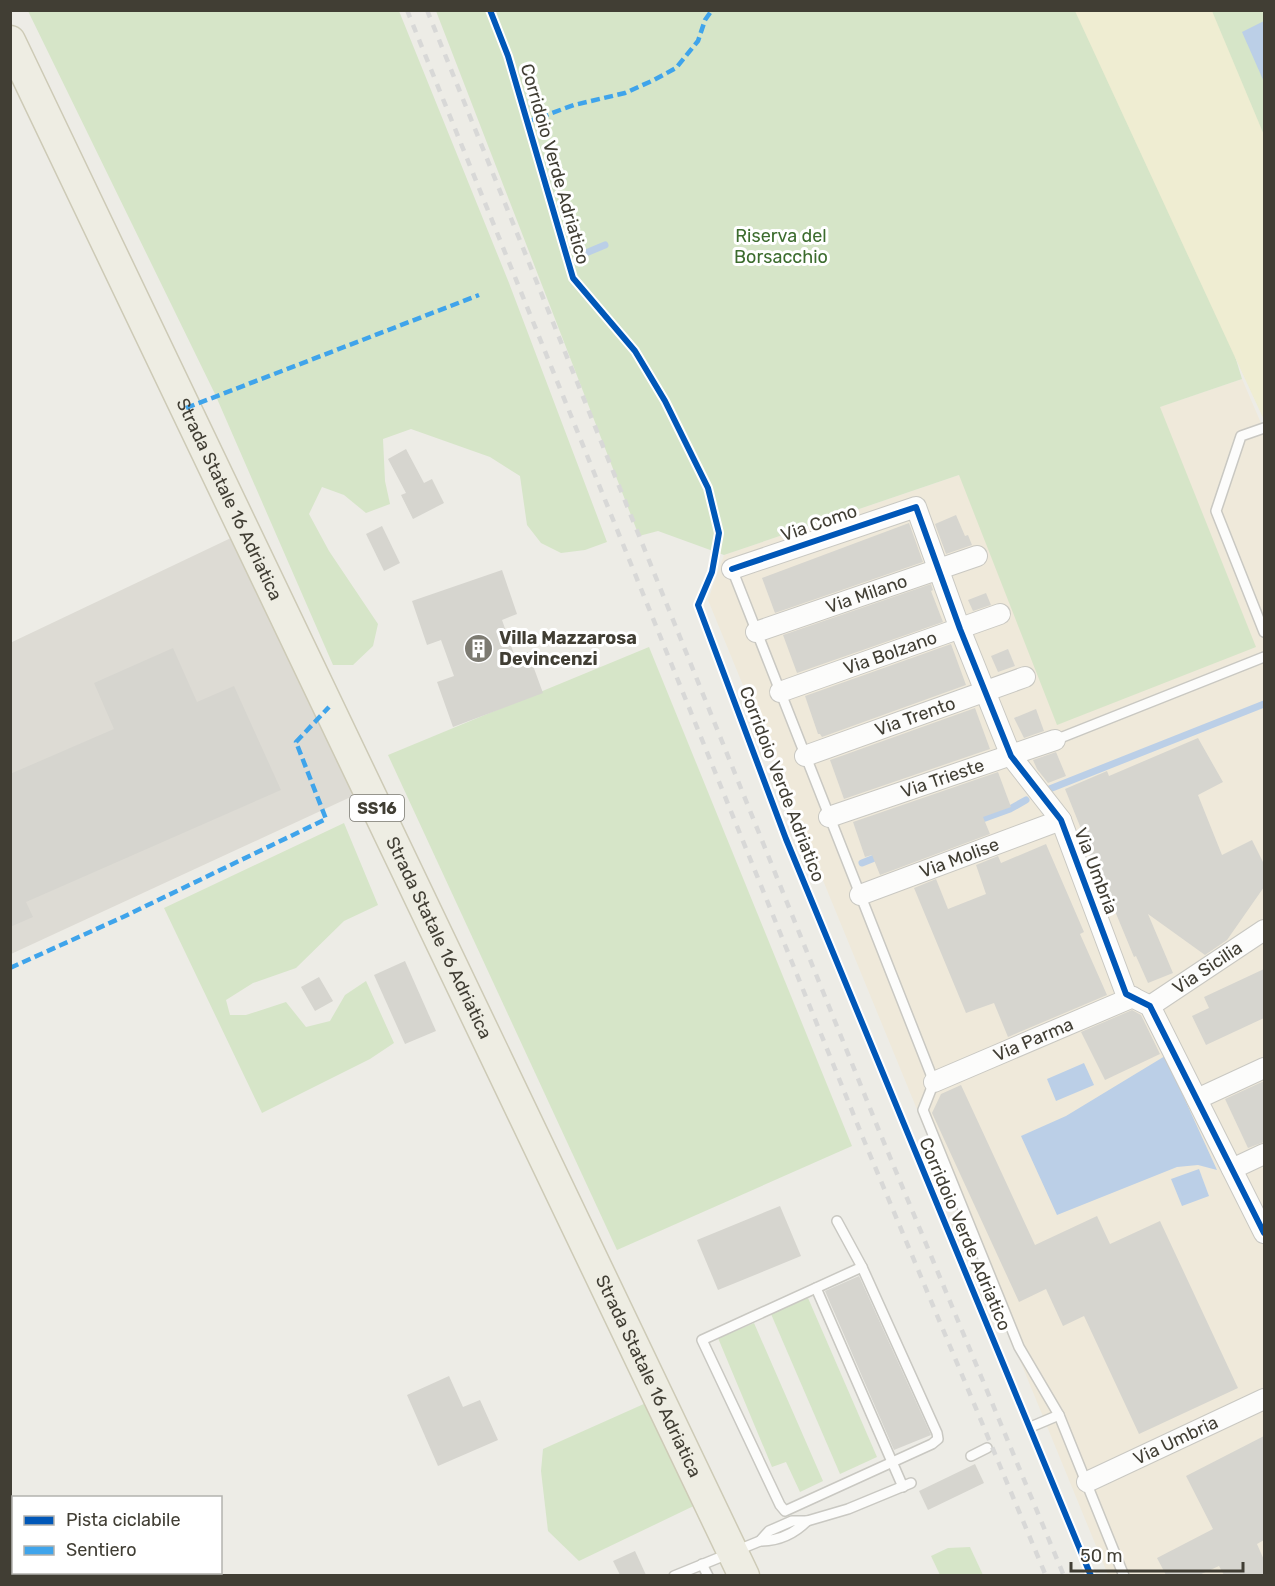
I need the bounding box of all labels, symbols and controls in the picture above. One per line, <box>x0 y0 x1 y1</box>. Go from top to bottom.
street label: Corridoio Verde Adriatico <box>516 61 594 267</box>
park label: Riserva del Borsacchio <box>734 225 828 268</box>
street label: Strada Statale 16 Adriatica <box>171 395 287 604</box>
street label: Via Como <box>778 500 860 546</box>
street label: Via Milano <box>823 570 910 618</box>
street label: Via Bolzano <box>841 626 940 680</box>
place label: Villa Mazzarosa Devincenzi <box>499 627 637 670</box>
building icon: Villa Mazzarosa Devincenzi <box>462 632 494 664</box>
street label: Corridoio Verde Adriatico <box>735 683 829 885</box>
street label: Via Trento <box>872 692 958 741</box>
street label: Via Trieste <box>898 754 987 803</box>
road number: SS16 <box>350 795 404 821</box>
street label: Via Umbria <box>1069 825 1123 917</box>
street label: Strada Statale 16 Adriatica <box>381 833 497 1042</box>
street label: Via Molise <box>917 833 1002 883</box>
street label: Via Sicilia <box>1168 937 1246 999</box>
street label: Via Parma <box>990 1013 1077 1066</box>
street label: Corridoio Verde Adriatico <box>914 1134 1016 1334</box>
street label: Strada Statale 16 Adriatica <box>591 1272 706 1481</box>
street label: Via Umbria <box>1130 1411 1222 1470</box>
legend <box>12 1496 222 1574</box>
text: Pista ciclabile <box>66 1509 181 1531</box>
scale bar <box>1071 1535 1244 1573</box>
text: Sentiero <box>66 1539 137 1561</box>
text: 50 m <box>1080 1545 1123 1567</box>

